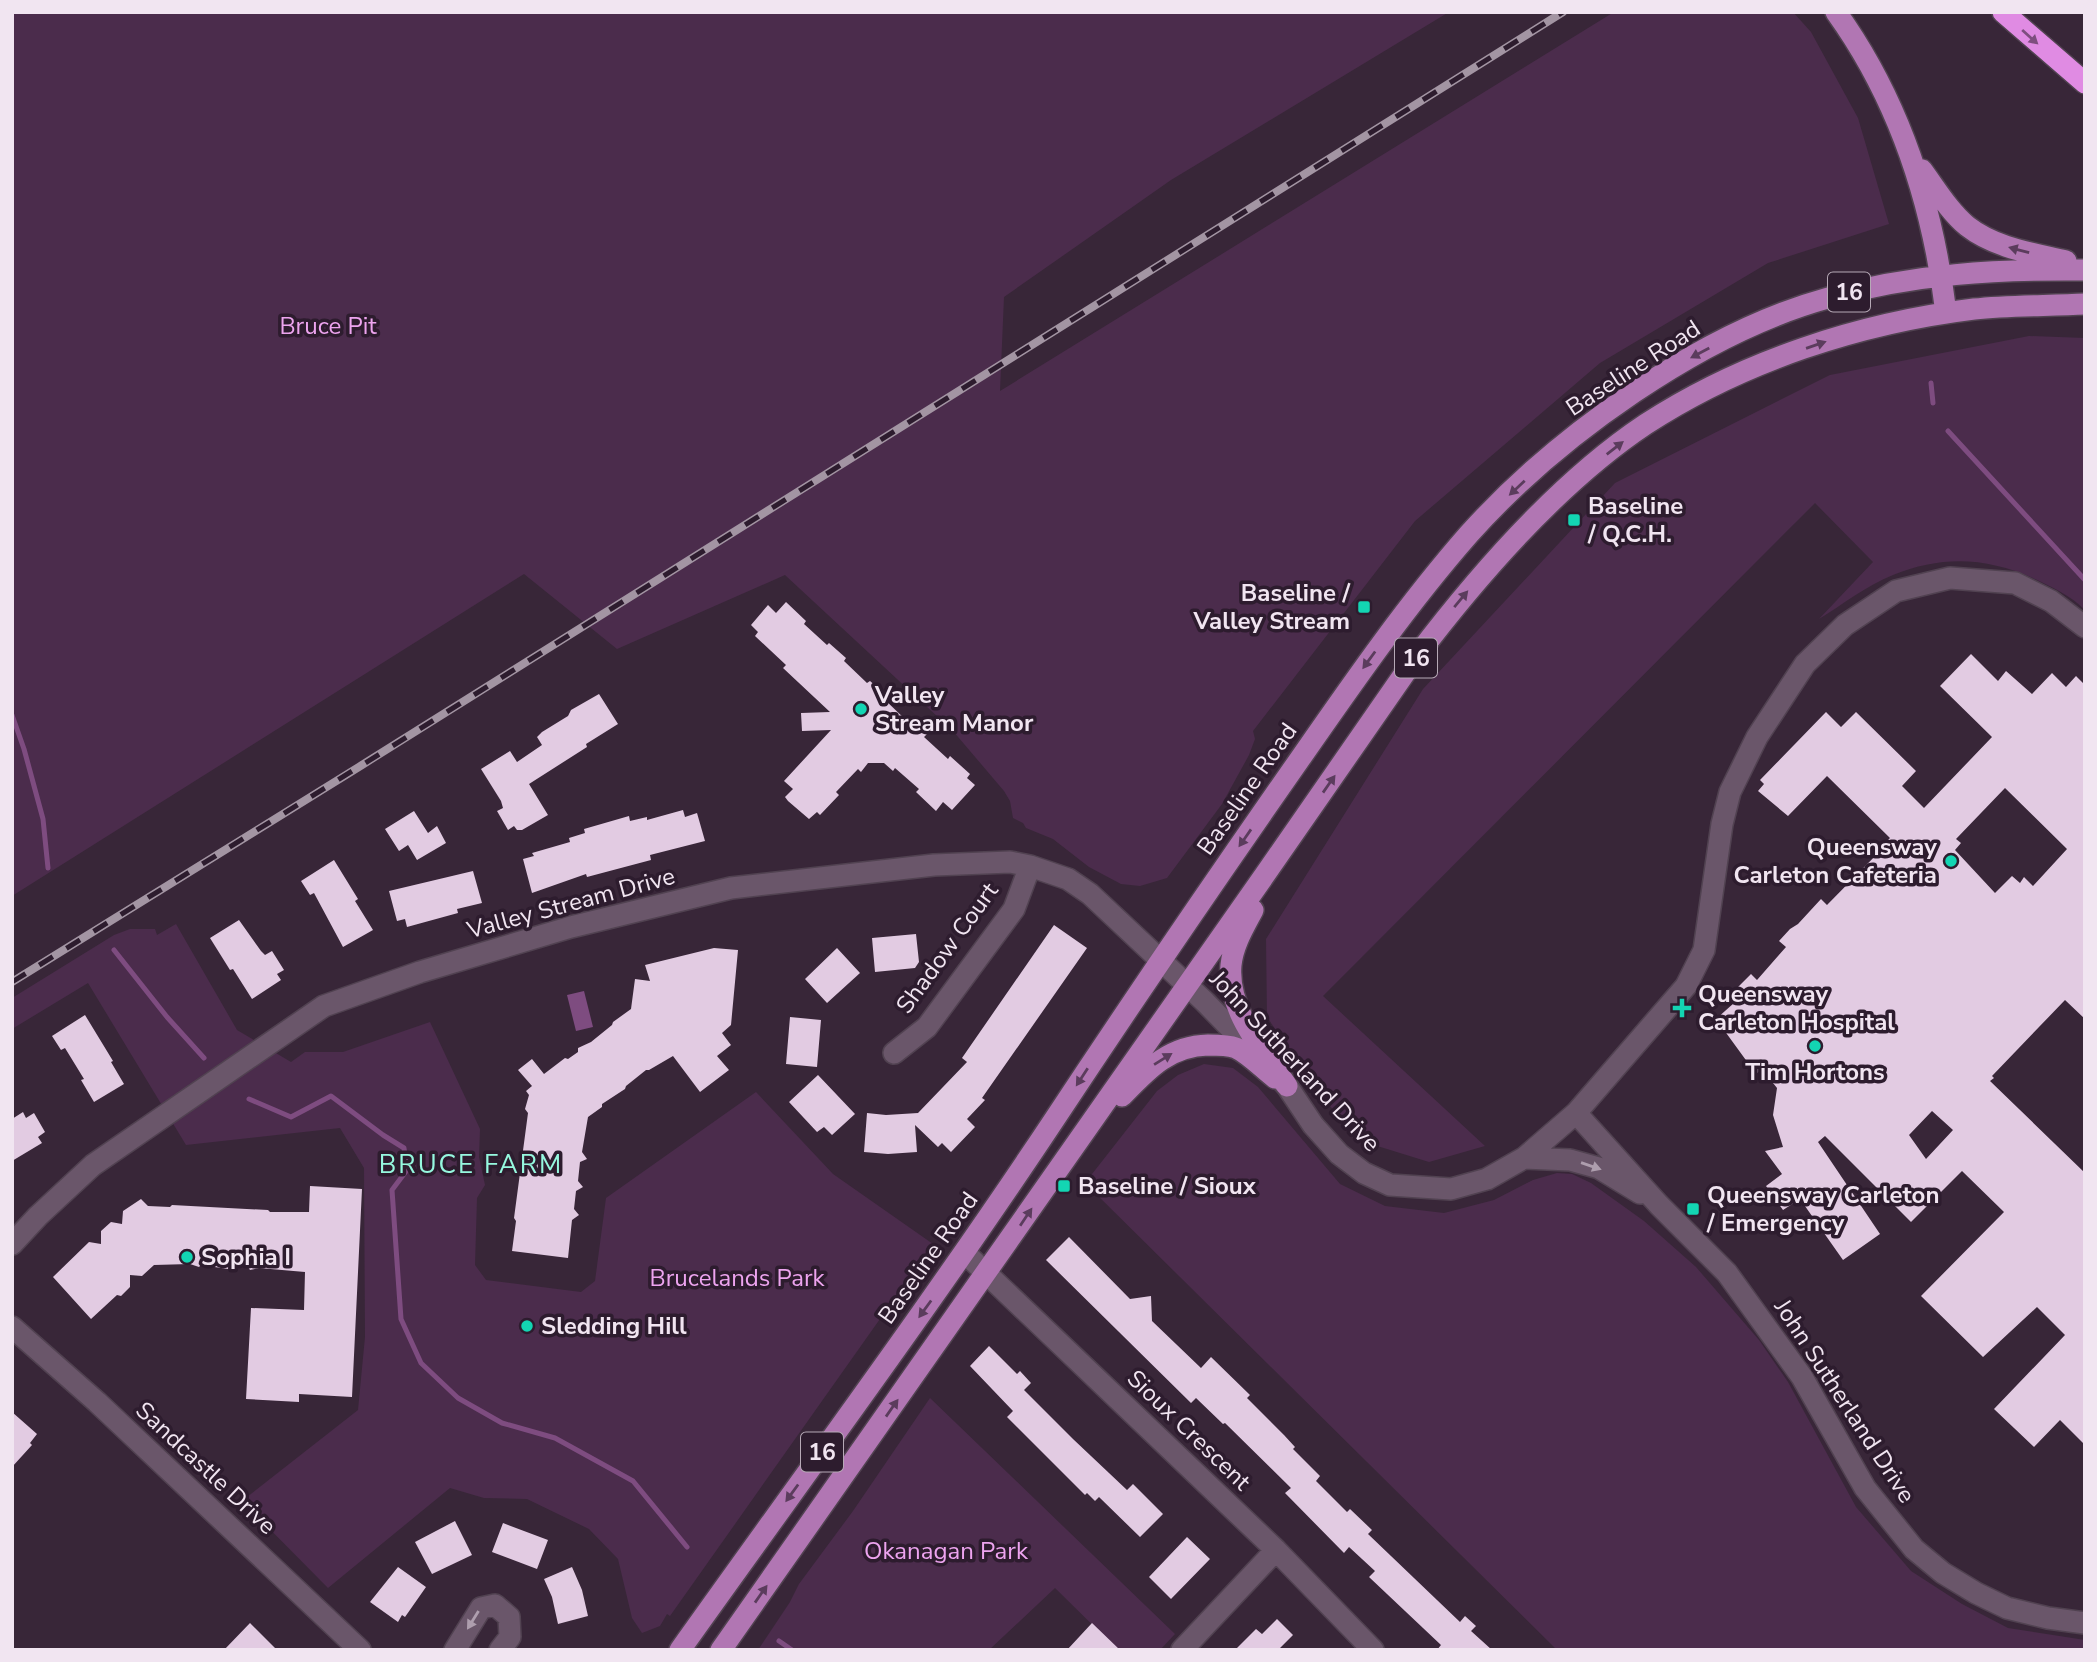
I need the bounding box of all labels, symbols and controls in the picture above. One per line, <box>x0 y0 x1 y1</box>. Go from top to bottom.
one-way arrow <box>2021 28 2038 44</box>
one-way arrow <box>2008 244 2029 254</box>
road number: 16 <box>1828 272 1870 312</box>
park label: Bruce Pit <box>279 310 377 342</box>
street label: Baseline Road <box>1560 313 1706 423</box>
one-way arrow <box>1806 339 1827 350</box>
one-way arrow <box>1690 347 1709 359</box>
one-way arrow <box>1605 441 1623 456</box>
one-way arrow <box>1509 479 1526 495</box>
place label: Baseline / Q.C.H. <box>1587 490 1683 550</box>
marker: Baseline / Q.C.H. <box>1566 512 1582 528</box>
place label: Baseline / Valley Stream <box>1192 577 1350 637</box>
one-way arrow <box>1454 591 1469 609</box>
marker: Baseline / Valley Stream <box>1356 599 1372 615</box>
road number: 16 <box>1395 638 1437 678</box>
one-way arrow <box>1363 651 1377 669</box>
place label: Valley Stream Manor <box>874 679 1034 739</box>
marker: Valley Stream Manor <box>853 701 869 717</box>
street label: Baseline Road <box>1190 717 1304 861</box>
one-way arrow <box>1322 775 1336 793</box>
one-way arrow <box>1239 828 1252 847</box>
place label: Queensway Carleton Cafeteria <box>1734 831 1937 891</box>
marker: Queensway Carleton Cafeteria <box>1943 853 1959 869</box>
street label: Valley Stream Drive <box>463 860 678 946</box>
street label: Shadow Court <box>889 876 1006 1020</box>
street label: John Sutherland Drive <box>1202 963 1387 1158</box>
place label: Queensway Carleton Hospital <box>1698 978 1895 1038</box>
marker: Queensway Carleton Hospital <box>1672 998 1692 1018</box>
marker: Tim Hortons <box>1807 1038 1823 1054</box>
one-way arrow <box>1153 1052 1172 1065</box>
place label: Tim Hortons <box>1745 1056 1885 1088</box>
one-way arrow <box>1076 1068 1089 1087</box>
district label: BRUCE FARM <box>379 1147 563 1182</box>
one-way arrow <box>1580 1161 1601 1172</box>
place label: Baseline / Sioux <box>1078 1170 1257 1202</box>
marker: Baseline / Sioux <box>1056 1178 1072 1194</box>
place label: Queensway Carleton / Emergency <box>1706 1179 1939 1239</box>
street label: Baseline Road <box>871 1186 985 1330</box>
marker: Queensway Carleton / Emergency <box>1685 1201 1701 1217</box>
one-way arrow <box>1019 1208 1033 1226</box>
place label: Sophia I <box>201 1241 291 1273</box>
marker: Sophia I <box>179 1249 195 1265</box>
park label: Brucelands Park <box>649 1262 825 1294</box>
street label: John Sutherland Drive <box>1767 1292 1923 1509</box>
one-way arrow <box>918 1300 932 1318</box>
place label: Sledding Hill <box>541 1310 687 1342</box>
marker: Sledding Hill <box>519 1318 535 1334</box>
street label: Sioux Crescent <box>1120 1363 1258 1498</box>
street label: Sandcastle Drive <box>129 1394 283 1542</box>
one-way arrow <box>885 1399 899 1417</box>
road number: 16 <box>801 1432 843 1471</box>
one-way arrow <box>785 1484 799 1502</box>
park label: Okanagan Park <box>864 1535 1029 1567</box>
one-way arrow <box>754 1585 768 1603</box>
one-way arrow <box>467 1611 480 1630</box>

